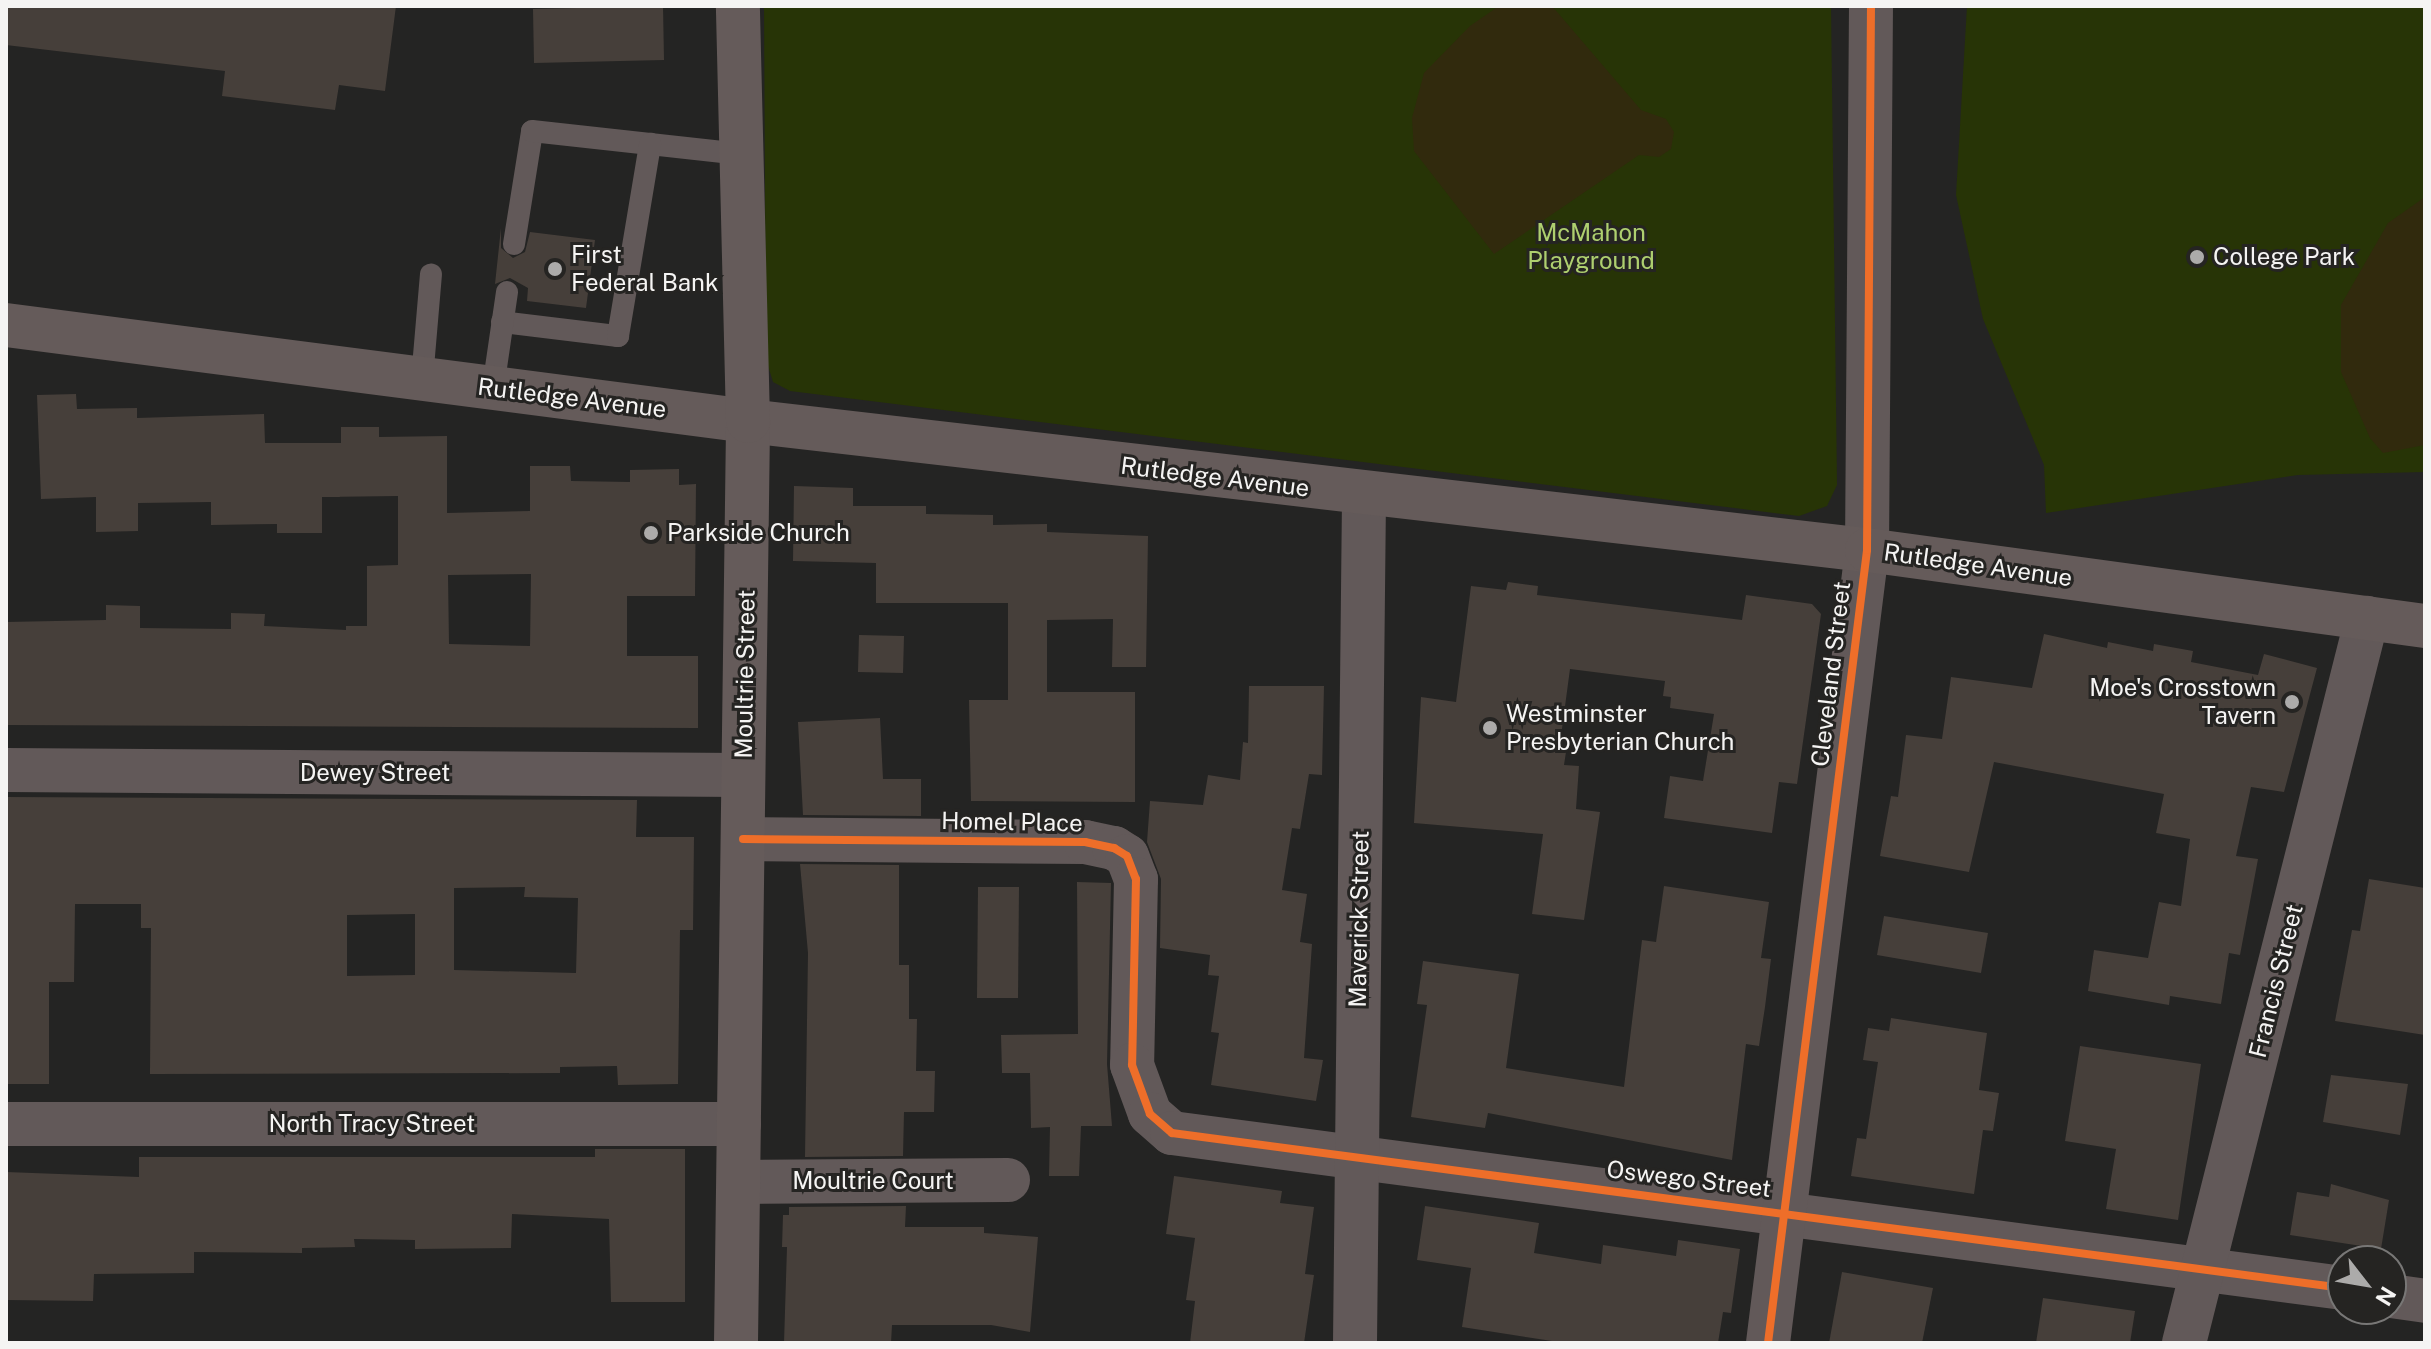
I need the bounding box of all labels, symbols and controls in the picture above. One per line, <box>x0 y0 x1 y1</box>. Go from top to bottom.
park label: McMahon Playground <box>1527 219 1655 275</box>
place label: First Federal Bank <box>571 241 718 297</box>
place label: College Park <box>2213 243 2355 271</box>
marker: College Park <box>2188 248 2206 266</box>
marker: First Federal Bank <box>546 260 564 278</box>
street label: Rutledge Avenue <box>476 372 668 424</box>
street label: Rutledge Avenue <box>1119 451 1311 503</box>
place label: Parkside Church <box>667 519 850 547</box>
marker: Parkside Church <box>642 524 660 542</box>
street label: Rutledge Avenue <box>1882 538 2074 592</box>
street label: Cleveland Street <box>1805 580 1857 768</box>
street label: Moultrie Street <box>729 589 761 759</box>
place label: Moe's Crosstown Tavern <box>2089 674 2276 730</box>
marker: Moe's Crosstown Tavern <box>2283 693 2301 711</box>
place label: Westminster Presbyterian Church <box>1506 700 1734 756</box>
marker: Westminster Presbyterian Church <box>1481 719 1499 737</box>
street label: Dewey Street <box>300 759 450 787</box>
street label: Homel Place <box>941 806 1083 838</box>
street label: Maverick Street <box>1343 830 1375 1008</box>
street label: Francis Street <box>2243 901 2309 1061</box>
street label: North Tracy Street <box>269 1110 475 1138</box>
street label: Oswego Street <box>1605 1155 1773 1203</box>
street label: Moultrie Court <box>792 1167 954 1195</box>
north arrow <box>2327 1245 2407 1325</box>
text: N <box>2370 1282 2401 1310</box>

